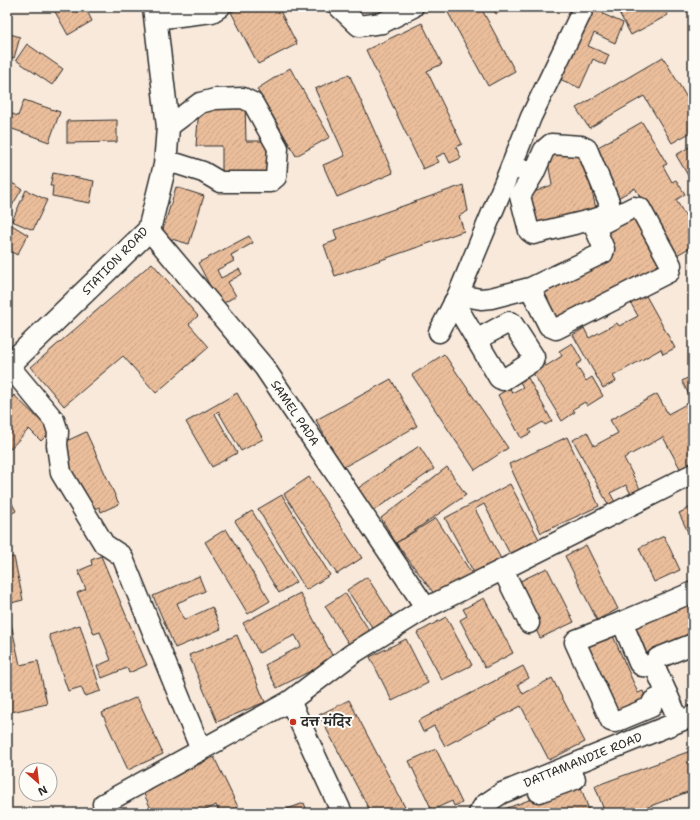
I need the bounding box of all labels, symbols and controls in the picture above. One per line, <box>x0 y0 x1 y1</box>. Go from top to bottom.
street label: STATION ROAD <box>78 223 152 299</box>
street label: SAMEL PADA <box>267 377 323 449</box>
place label: दत्त मंदिर <box>300 713 353 730</box>
marker: दत्त मंदिर <box>288 717 298 727</box>
street label: DATTAMANDIE ROAD <box>521 729 645 791</box>
north arrow <box>18 762 58 802</box>
text: N <box>35 782 50 799</box>

